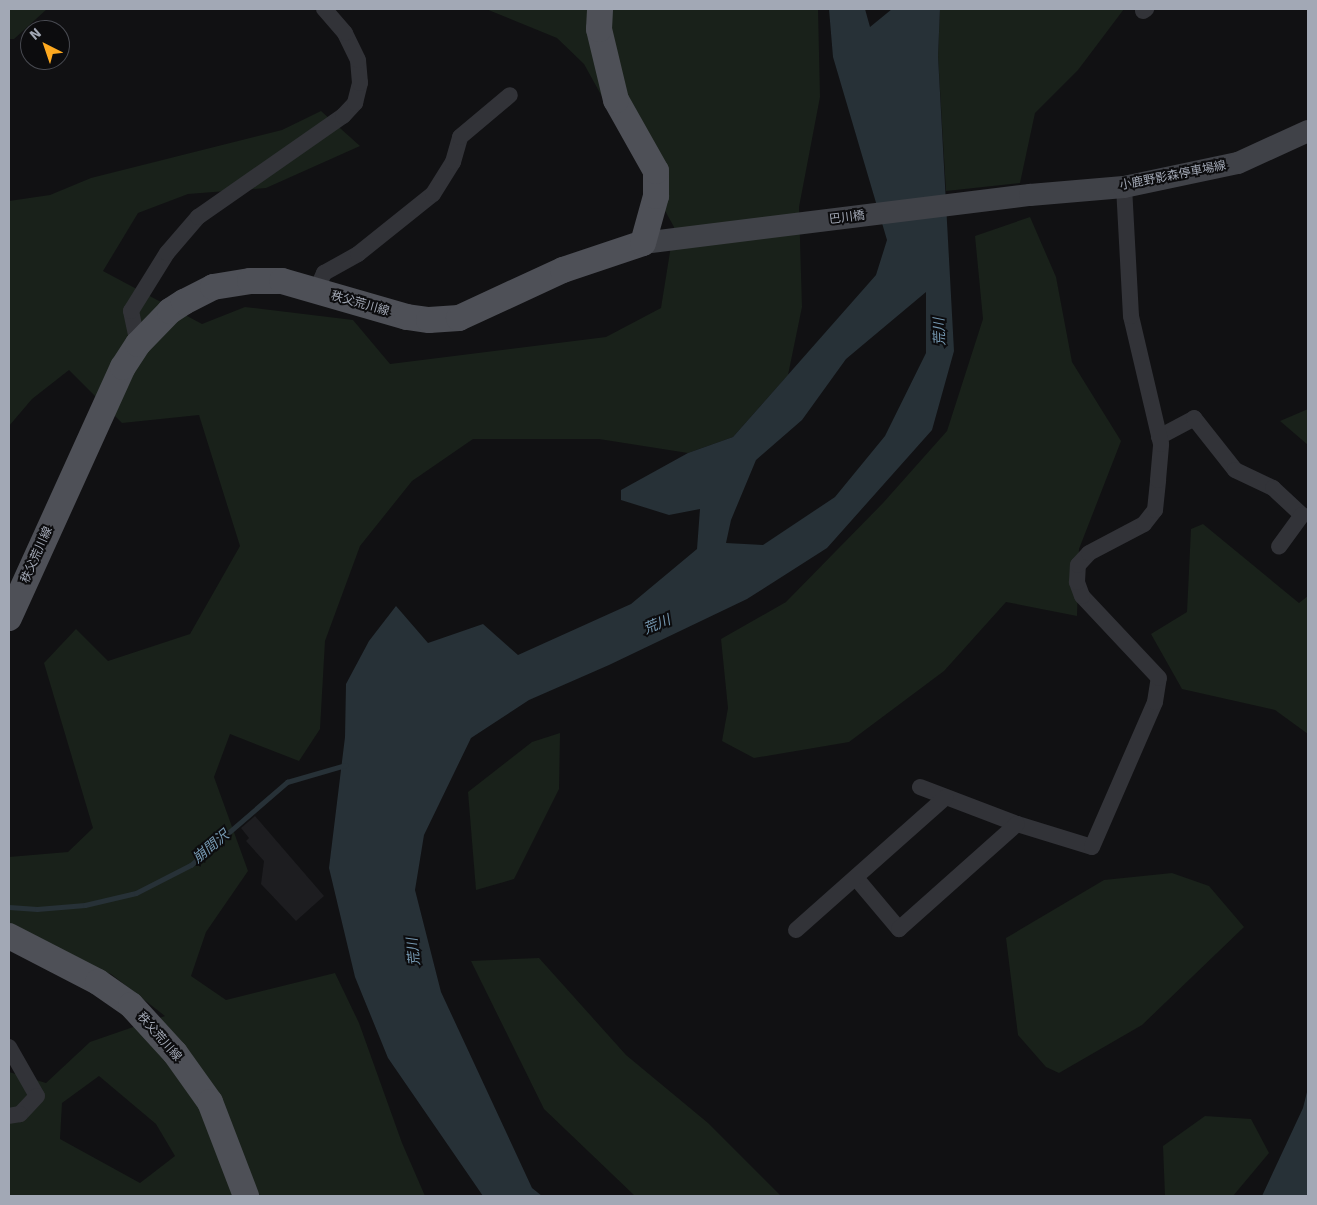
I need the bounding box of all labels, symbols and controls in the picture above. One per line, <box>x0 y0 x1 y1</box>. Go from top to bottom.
north arrow <box>20 20 70 70</box>
text: N <box>26 24 45 44</box>
street label: 小鹿野影森停車場線 <box>1119 159 1227 193</box>
street label: 巴川橋 <box>828 209 866 227</box>
street label: 秩父荒川線 <box>329 289 391 319</box>
water label: 荒川 <box>931 318 949 346</box>
street label: 秩父荒川線 <box>18 525 56 585</box>
water label: 荒川 <box>641 612 673 638</box>
water label: 崩間沢 <box>190 827 232 867</box>
water label: 荒川 <box>404 937 424 967</box>
street label: 秩父荒川線 <box>134 1010 184 1064</box>

